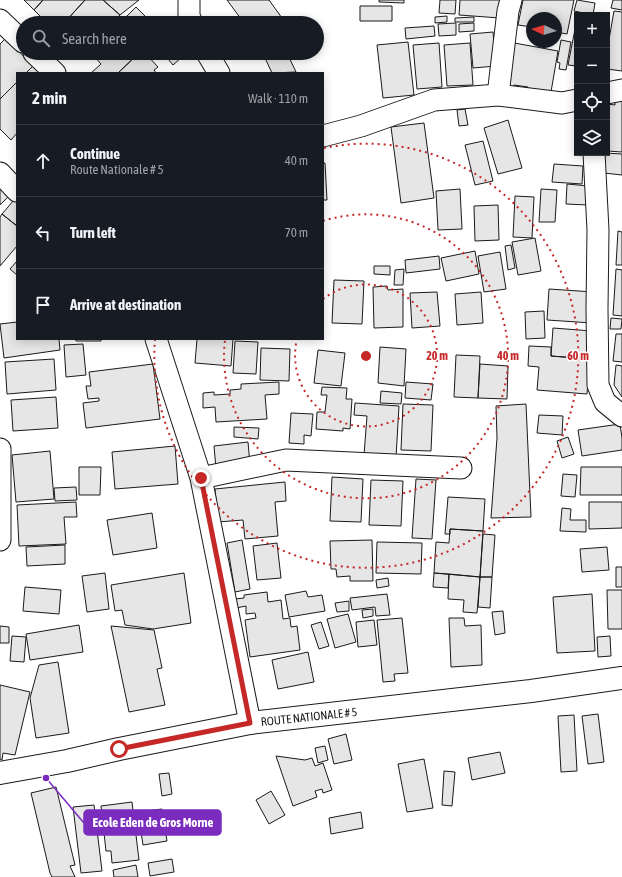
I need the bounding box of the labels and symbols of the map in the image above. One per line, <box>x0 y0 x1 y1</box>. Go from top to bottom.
north arrow <box>526 12 562 48</box>
centre of rings <box>359 349 373 363</box>
text: 20 m <box>426 349 448 363</box>
text: 40 m <box>496 349 519 363</box>
text: 60 m <box>567 349 589 363</box>
route end <box>192 469 210 487</box>
street label: ROUTE NATIONALE # 5 <box>260 705 358 729</box>
route start <box>110 740 128 758</box>
callout: Ecole Eden de Gros Morne <box>84 810 221 835</box>
text: Ecole Eden de Gros Morne <box>92 815 214 830</box>

